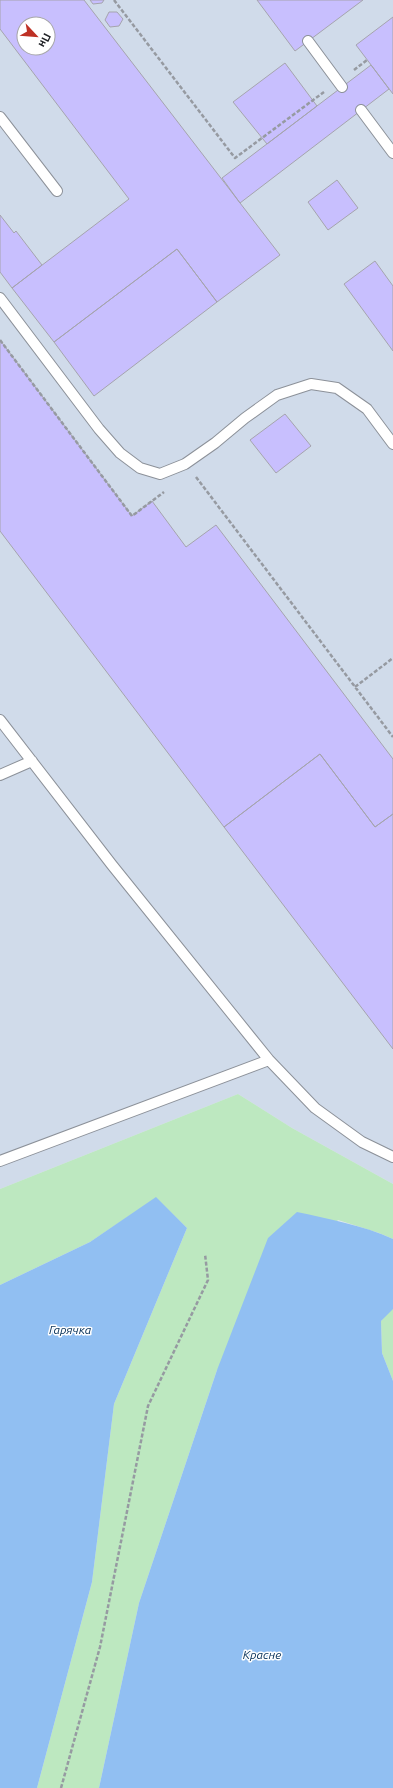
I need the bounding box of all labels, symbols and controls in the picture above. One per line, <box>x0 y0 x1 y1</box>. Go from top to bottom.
north arrow <box>16 16 56 56</box>
text: Пн <box>36 31 54 49</box>
water label: Гарячка <box>49 1323 92 1336</box>
water label: Красне <box>243 1648 281 1661</box>

